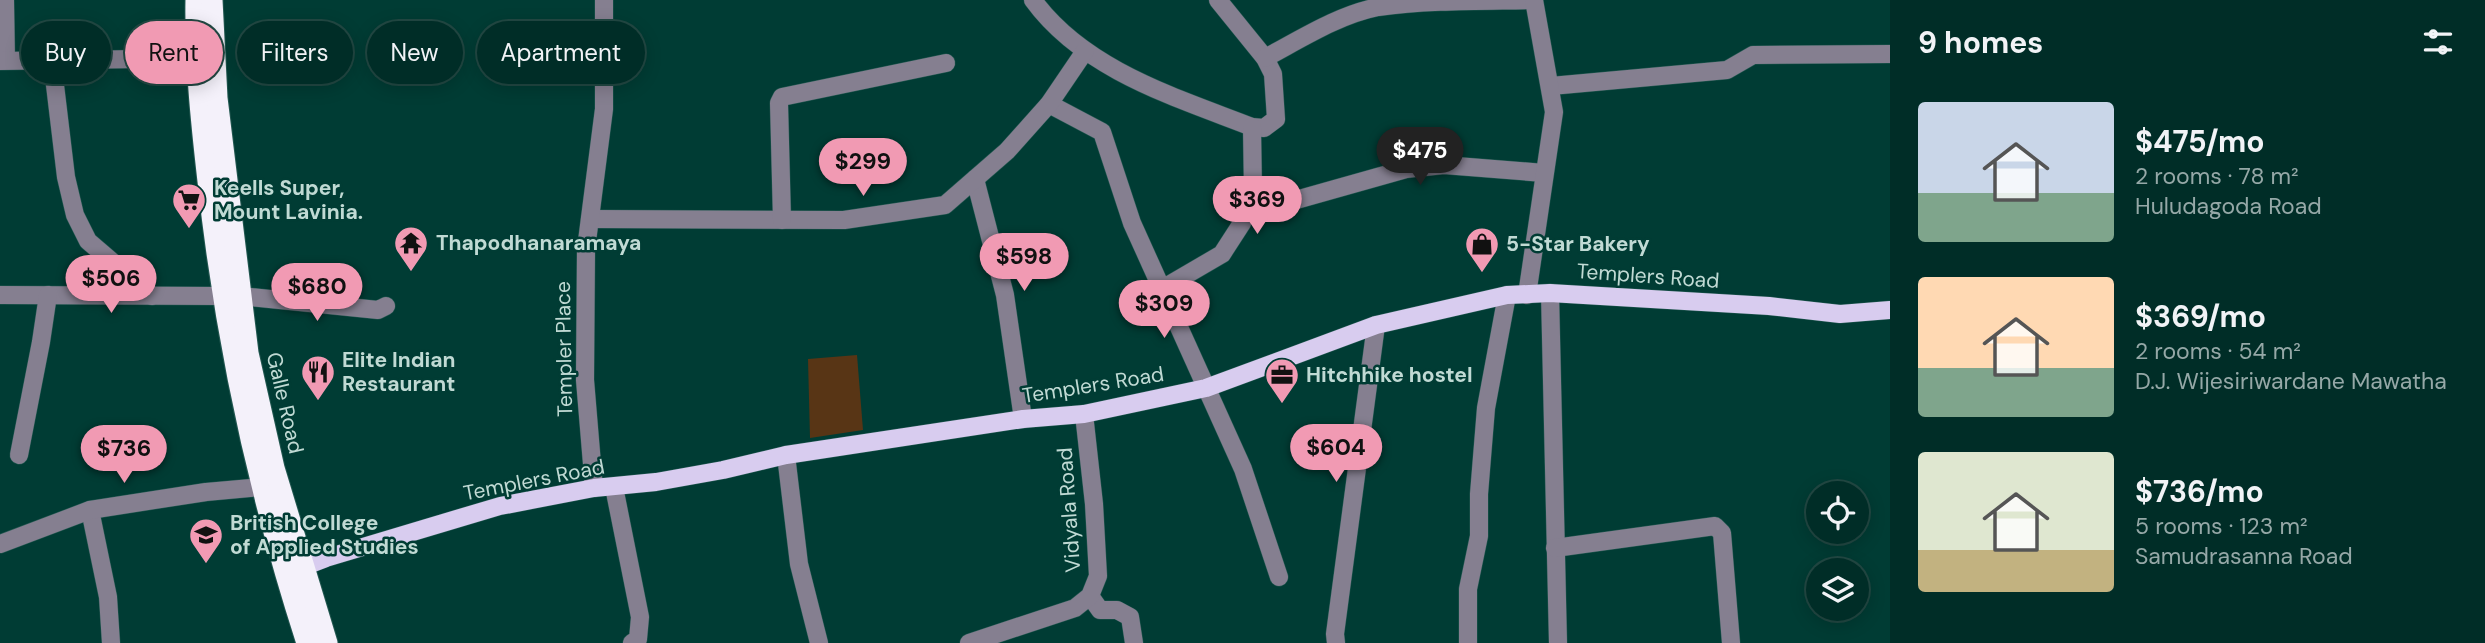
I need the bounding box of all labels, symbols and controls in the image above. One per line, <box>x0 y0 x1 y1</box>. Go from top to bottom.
chip: Buy <box>21 21 111 84</box>
chip: Rent <box>125 21 223 84</box>
chip: Filters <box>237 21 353 84</box>
chip: New <box>367 21 463 84</box>
chip: Apartment <box>477 21 645 84</box>
text: 9 homes <box>1918 23 2043 62</box>
icon: filters <box>2419 23 2457 61</box>
text: $475/mo <box>2135 122 2265 161</box>
pin: $475 <box>1379 128 1461 187</box>
icon: home <box>1974 130 2058 214</box>
text: $475 <box>1393 135 1447 165</box>
pin: $299 <box>822 138 904 198</box>
text: $299 <box>835 146 891 176</box>
text: 2 rooms · 78 m² <box>2135 161 2299 191</box>
place label: Keells Super, Mount Lavinia. <box>214 174 363 226</box>
pin: $369 <box>1216 176 1298 236</box>
supermarket icon: Keells Super, Mount Lavinia. <box>170 181 208 230</box>
text: $369 <box>1229 184 1285 214</box>
text: Huludagoda Road <box>2135 191 2322 221</box>
temple icon: Thapodhanaramaya <box>392 224 430 273</box>
shop icon: 5-Star Bakery <box>1463 225 1501 274</box>
place label: Thapodhanaramaya <box>436 229 641 257</box>
place label: 5-Star Bakery <box>1506 230 1650 258</box>
pin: $598 <box>983 233 1065 293</box>
text: $598 <box>996 241 1052 271</box>
pin: $506 <box>70 256 152 315</box>
street label: Templers Road <box>1576 257 1720 295</box>
text: $506 <box>82 263 140 293</box>
pin: $680 <box>276 264 358 323</box>
text: $680 <box>287 271 347 301</box>
pin: $309 <box>1123 280 1205 340</box>
street label: Templer Place <box>549 281 579 417</box>
text: $309 <box>1135 288 1193 318</box>
text: $369/mo <box>2135 297 2266 336</box>
icon: home <box>1974 305 2058 389</box>
text: 2 rooms · 54 m² <box>2135 336 2301 366</box>
place label: Elite Indian Restaurant <box>342 346 455 398</box>
street label: Galle Road <box>260 350 310 456</box>
restaurant icon: Elite Indian Restaurant <box>299 353 337 402</box>
office icon: Hitchhike hostel <box>1263 356 1301 405</box>
street label: Templers Road <box>1020 360 1166 410</box>
place label: Hitchhike hostel <box>1306 361 1473 389</box>
text: D.J. Wijesiriwardane Mawatha <box>2135 366 2447 396</box>
pin: $604 <box>1295 424 1377 484</box>
pin: $736 <box>83 426 165 485</box>
text: $604 <box>1306 432 1366 462</box>
text: $736 <box>97 433 151 463</box>
street label: Vidyala Road <box>1051 447 1087 573</box>
street label: Templers Road <box>461 453 607 507</box>
text: $736/mo <box>2135 472 2264 511</box>
icon: home <box>1974 480 2058 564</box>
map controls <box>1806 481 1869 621</box>
button: locate <box>1806 481 1869 544</box>
place label: British College of Applied Studies <box>230 509 419 561</box>
text: 5 rooms · 123 m² <box>2135 511 2308 541</box>
school or university icon: British College of Applied Studies <box>187 516 225 565</box>
text: Samudrasanna Road <box>2135 541 2353 571</box>
button: layers <box>1806 558 1869 621</box>

